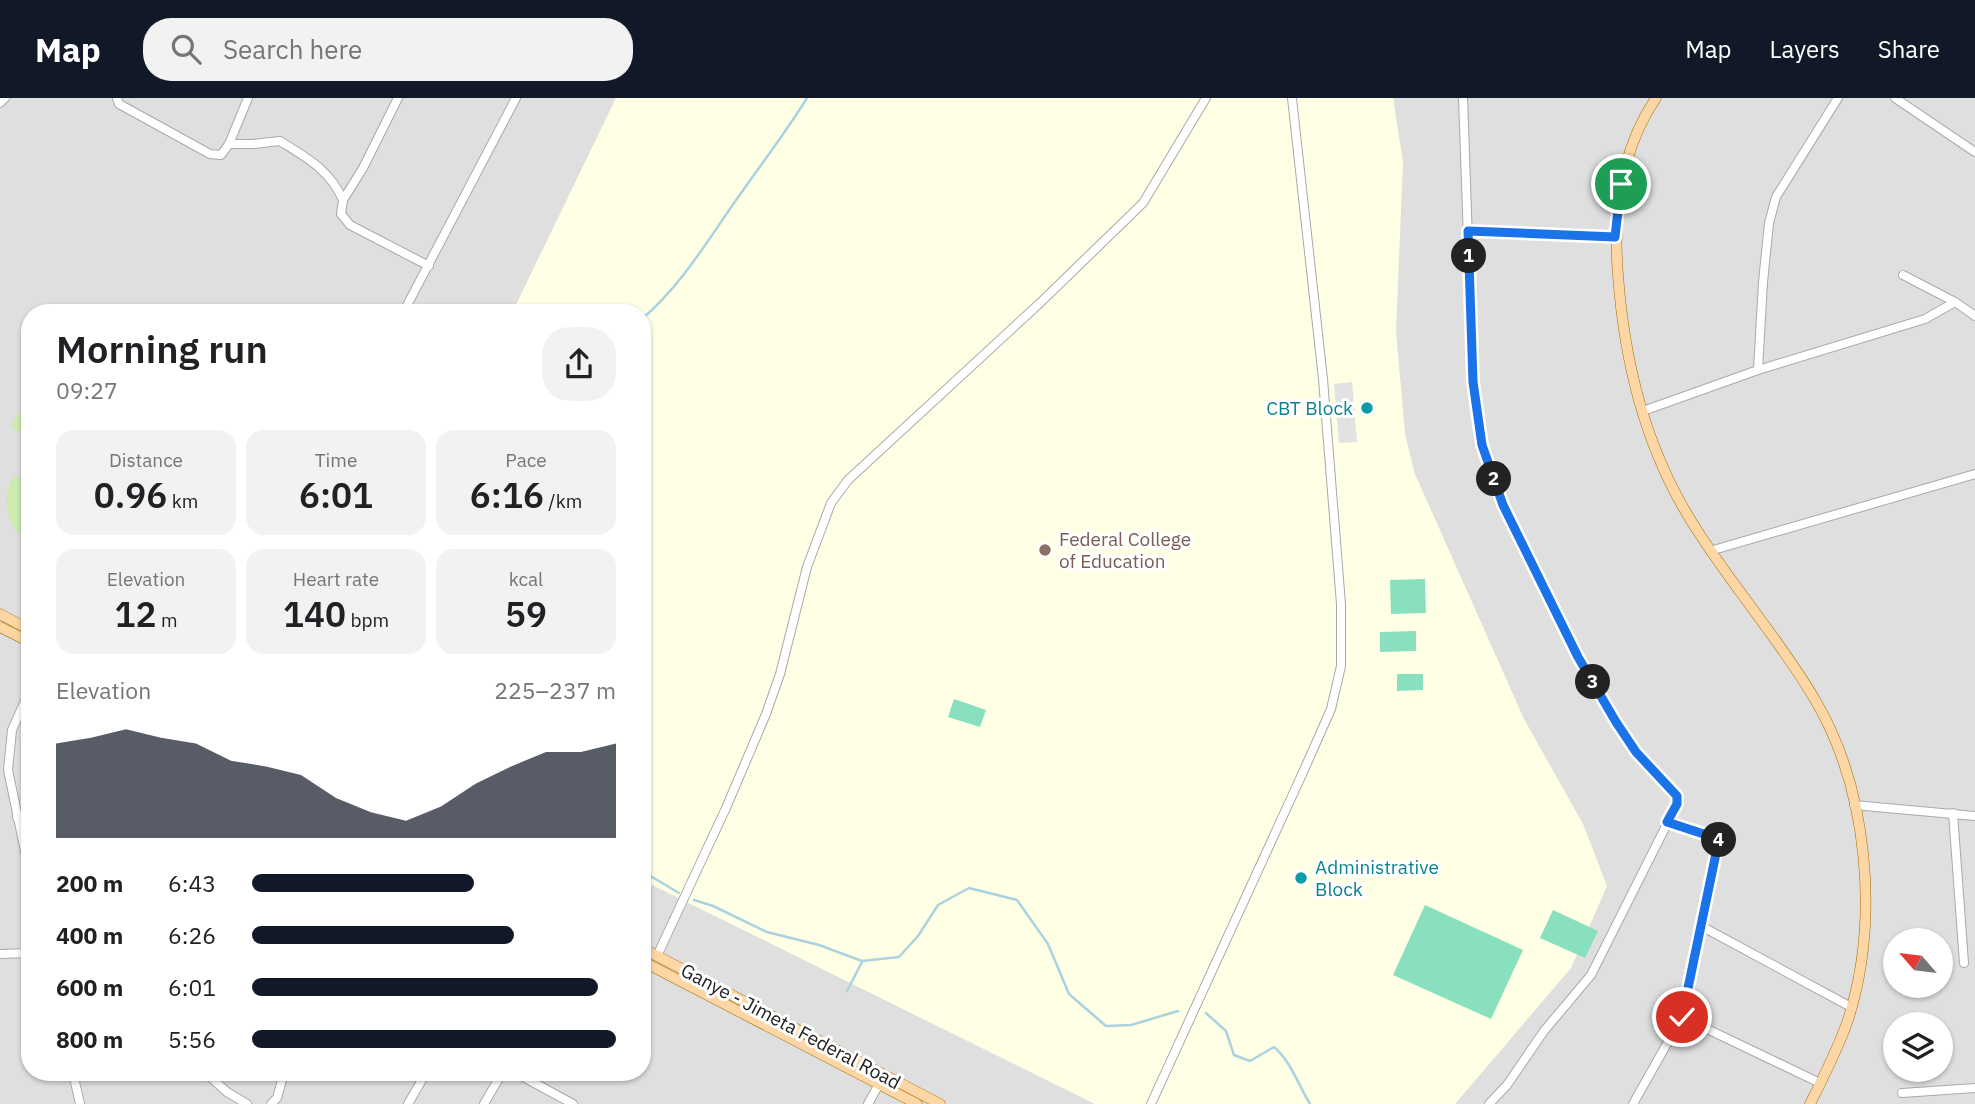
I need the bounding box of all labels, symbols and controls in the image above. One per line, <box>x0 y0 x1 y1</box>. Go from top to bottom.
search box <box>143 18 633 81</box>
text: Map <box>35 28 101 71</box>
icon: search <box>167 30 205 68</box>
text: Search here <box>223 32 362 66</box>
text: Map <box>1685 33 1732 65</box>
text: Layers <box>1770 33 1840 65</box>
text: Share <box>1878 33 1940 65</box>
pin <box>1591 154 1651 214</box>
icon: arrive <box>1602 165 1640 203</box>
pin: 1 <box>1452 238 1486 274</box>
text: 1 <box>1463 243 1474 267</box>
text: Morning run <box>56 324 268 373</box>
button: share <box>542 327 616 401</box>
text: 09:27 <box>56 375 118 405</box>
place label: CBT Block <box>1266 396 1353 420</box>
marker: CBT Block <box>1359 400 1375 416</box>
text: Distance <box>109 448 183 472</box>
text: Time <box>315 448 357 472</box>
text: Pace <box>505 448 547 472</box>
pin: 2 <box>1476 462 1512 496</box>
text: 2 <box>1488 466 1499 490</box>
text: 0.96 <box>94 472 167 518</box>
text: 6:01 <box>299 472 373 518</box>
text: 6:16 <box>470 472 544 518</box>
text: km <box>167 489 198 513</box>
text: /km <box>544 489 582 513</box>
place label: Federal College of Education <box>1059 527 1191 573</box>
marker: Federal College of Education <box>1037 542 1053 558</box>
text: Elevation <box>107 567 185 591</box>
text: Heart rate <box>293 567 379 591</box>
text: kcal <box>509 567 543 591</box>
text: 12 <box>114 591 156 637</box>
text: 140 <box>283 591 346 637</box>
text: 59 <box>505 591 547 637</box>
text: m <box>156 608 178 632</box>
text: bpm <box>346 608 389 632</box>
pin: 3 <box>1576 664 1610 700</box>
text: 3 <box>1587 669 1598 693</box>
text: Elevation <box>56 675 151 705</box>
text: 225–237 m <box>494 675 616 705</box>
pin: 4 <box>1702 822 1736 858</box>
text: 4 <box>1713 827 1724 851</box>
place label: Administrative Block <box>1315 855 1439 901</box>
text: 200 m <box>56 868 123 898</box>
text: 6:43 <box>168 868 216 898</box>
marker: Administrative Block <box>1293 870 1309 886</box>
text: 400 m <box>56 920 123 950</box>
text: 6:26 <box>168 920 216 950</box>
north arrow <box>1883 928 1953 998</box>
map controls <box>1883 928 1953 1082</box>
street label: Ganye - Jimeta Federal Road <box>677 958 905 1094</box>
text: 600 m <box>56 972 123 1002</box>
text: 6:01 <box>168 972 216 1002</box>
pin <box>1652 987 1712 1047</box>
icon: check <box>1663 998 1701 1036</box>
button: layers <box>1883 1012 1953 1082</box>
text: 800 m <box>56 1024 123 1054</box>
text: 5:56 <box>168 1024 216 1054</box>

